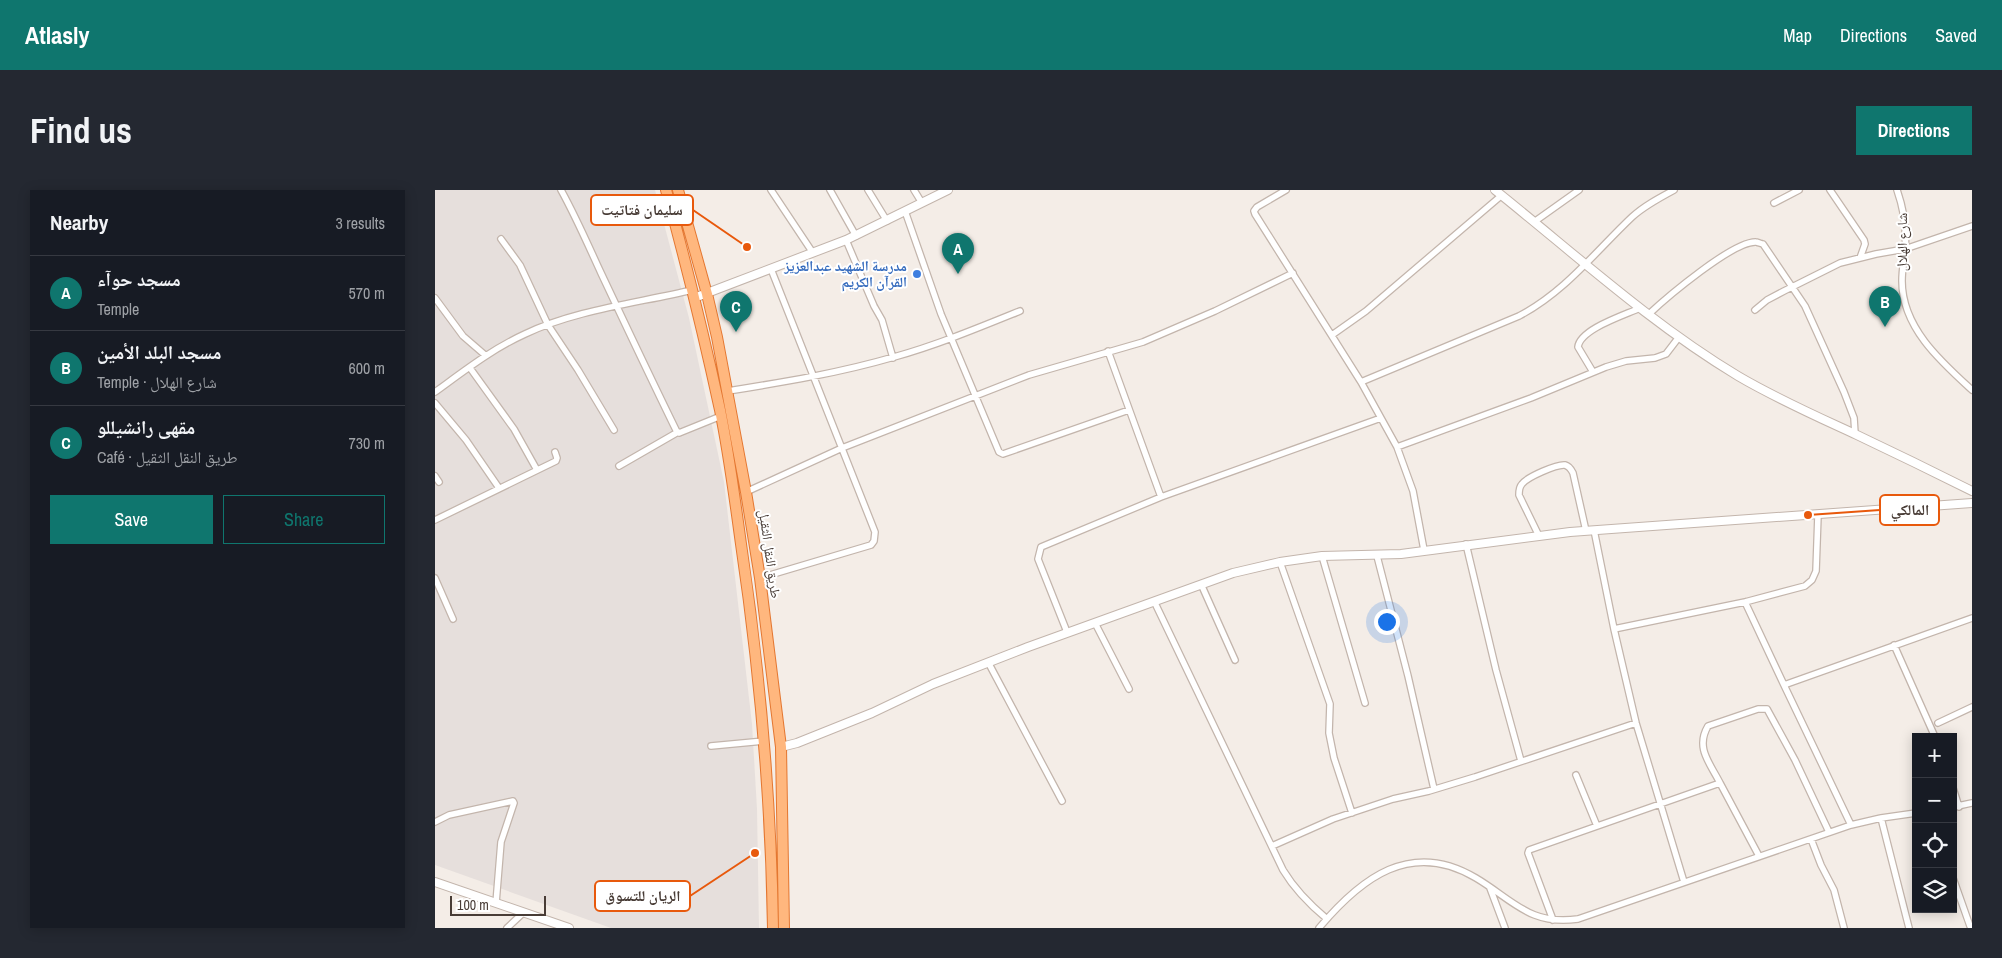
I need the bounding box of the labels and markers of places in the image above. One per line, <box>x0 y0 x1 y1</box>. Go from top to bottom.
callout: سليمان فتاتيت <box>591 195 693 225</box>
pin: A <box>942 233 974 274</box>
place label: مدرسة الشهيد عبدالعزيز القرآن الكريم <box>783 257 907 292</box>
marker: مدرسة الشهيد عبدالعزيز القرآن الكريم <box>911 268 923 280</box>
pin: B <box>1869 286 1901 327</box>
pin: C <box>720 291 752 332</box>
callout: المالكي <box>1880 495 1939 525</box>
callout: الريان للتسوق <box>595 881 690 911</box>

